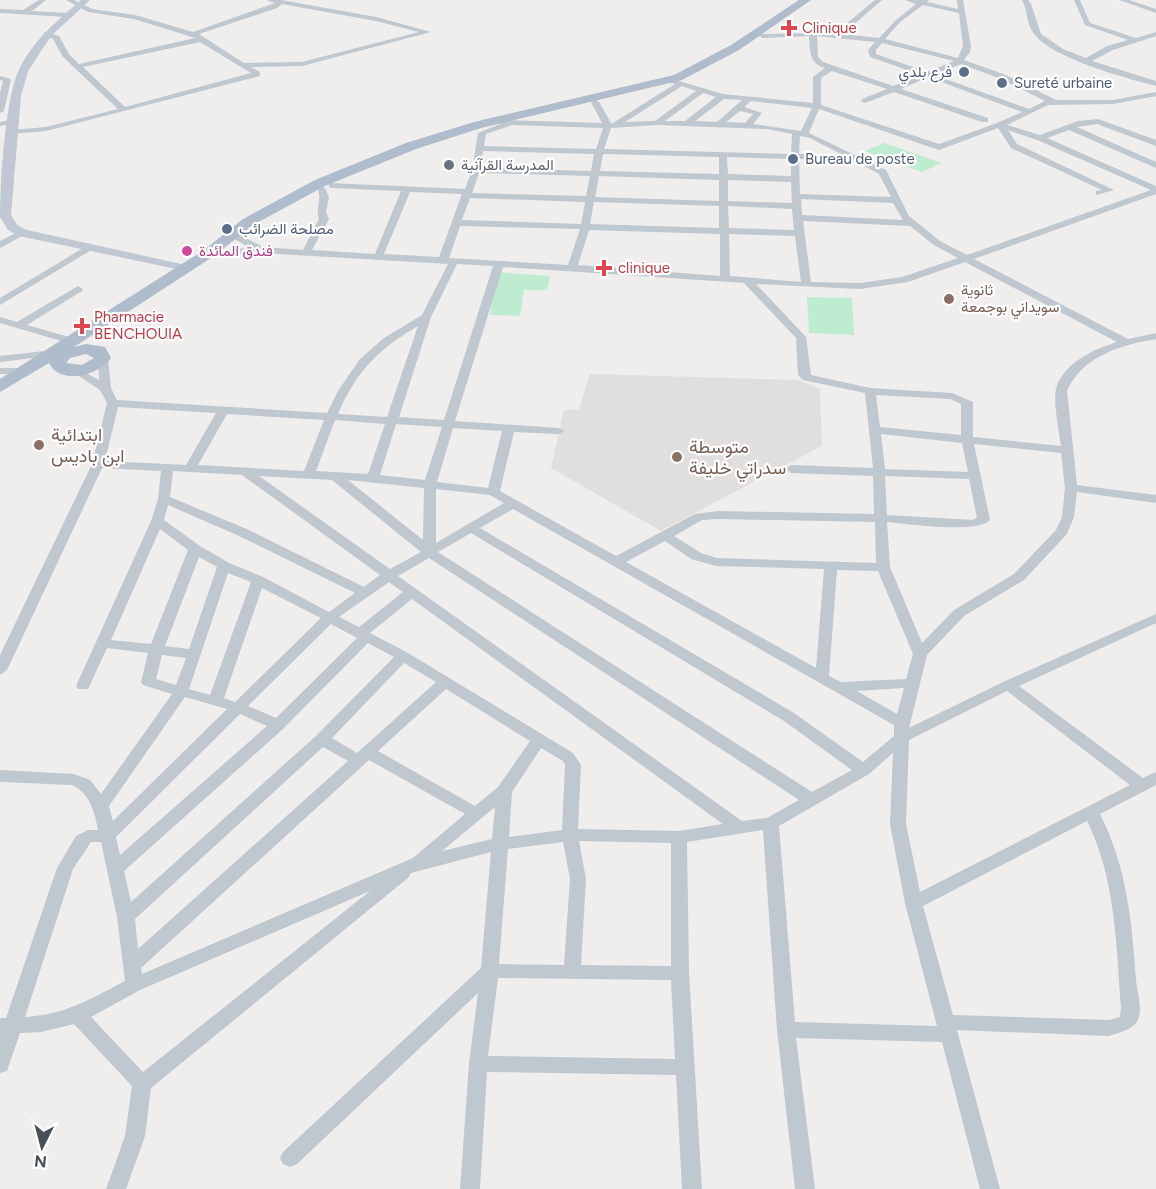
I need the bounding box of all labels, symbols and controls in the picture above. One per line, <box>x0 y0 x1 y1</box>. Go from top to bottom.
marker: Clinique <box>780 19 798 37</box>
place label: Clinique <box>802 19 857 37</box>
place label: فرع بلدي <box>899 63 952 85</box>
marker: فرع بلدي <box>957 65 971 79</box>
place label: Sureté urbaine <box>1014 74 1112 92</box>
marker: Sureté urbaine <box>995 76 1009 90</box>
place label: Bureau de poste <box>805 150 915 168</box>
marker: Bureau de poste <box>786 152 800 166</box>
place label: المدرسة القرآنية <box>461 156 554 174</box>
marker: المدرسة القرآنية <box>442 158 456 172</box>
place label: مصلحة الضرائب <box>239 220 334 238</box>
marker: مصلحة الضرائب <box>220 222 234 236</box>
place label: فندق المائدة <box>199 242 273 260</box>
marker: فندق المائدة <box>180 244 194 258</box>
marker: clinique <box>595 259 613 277</box>
place label: clinique <box>618 259 670 277</box>
place label: ثانوية سويداني بوجمعة <box>961 281 1060 320</box>
marker: ثانوية سويداني بوجمعة <box>942 292 956 306</box>
place label: Pharmacie BENCHOUIA <box>94 308 182 343</box>
marker: Pharmacie BENCHOUIA <box>75 319 89 333</box>
place label: ابتدائية ابن باديس <box>51 424 124 467</box>
place label: متوسطة سدراتي خليفة <box>689 436 786 483</box>
marker: ابتدائية ابن باديس <box>32 438 46 452</box>
marker: متوسطة سدراتي خليفة <box>670 450 684 464</box>
north arrow <box>12 1117 72 1177</box>
text: N <box>33 1151 48 1172</box>

